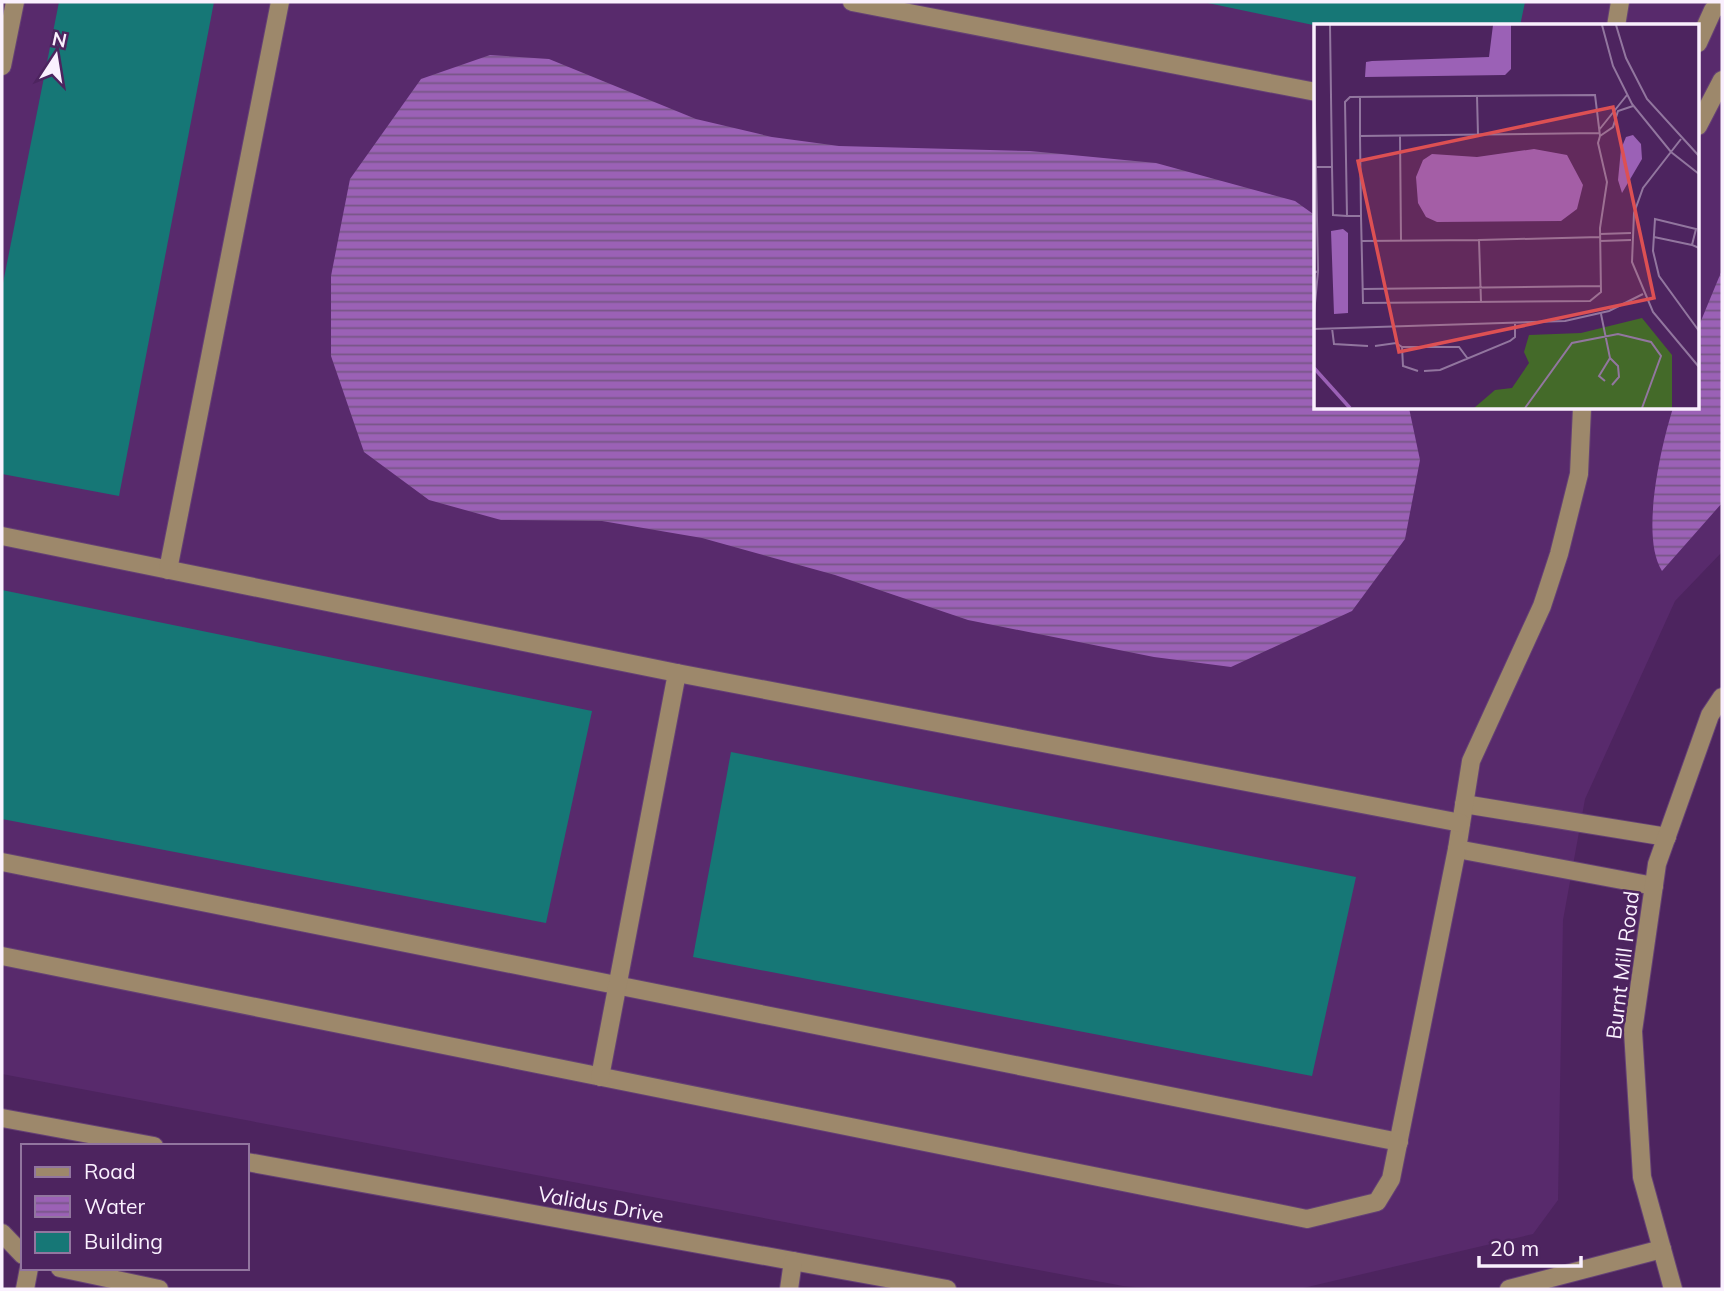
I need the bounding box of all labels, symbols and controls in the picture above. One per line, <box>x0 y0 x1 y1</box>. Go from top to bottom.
north arrow <box>21 21 91 91</box>
inset map <box>1314 24 1700 410</box>
text: N <box>50 26 69 53</box>
street label: Burnt Mill Road <box>1600 889 1644 1041</box>
legend <box>21 1144 248 1270</box>
text: Road <box>84 1158 135 1184</box>
street label: Validus Drive <box>536 1180 666 1228</box>
text: Water <box>84 1193 145 1219</box>
scale bar <box>1479 1224 1580 1268</box>
text: Building <box>84 1228 163 1254</box>
text: 20 m <box>1490 1235 1539 1261</box>

